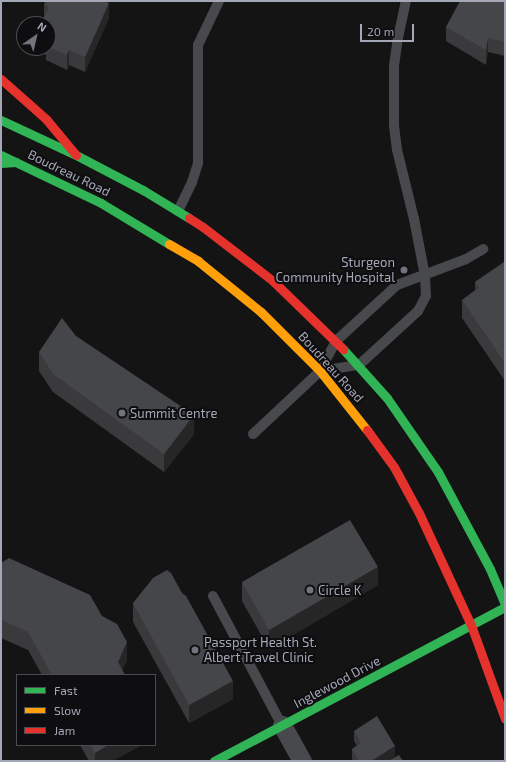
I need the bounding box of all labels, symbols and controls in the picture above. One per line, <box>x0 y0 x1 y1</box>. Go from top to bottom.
north arrow <box>16 16 56 56</box>
scale bar <box>362 16 416 42</box>
text: N <box>35 19 49 34</box>
text: 20 m <box>367 24 394 38</box>
street label: Boudreau Road <box>25 146 113 200</box>
place label: Sturgeon Community Hospital <box>275 255 395 286</box>
marker: Sturgeon Community Hospital <box>398 264 410 276</box>
street label: Boudreau Road <box>295 328 367 406</box>
place label: Summit Centre <box>130 405 217 421</box>
marker: Summit Centre <box>117 408 127 418</box>
place label: Circle K <box>318 582 361 598</box>
marker: Circle K <box>305 585 315 595</box>
place label: Passport Health St. Albert Travel Clinic <box>204 635 317 666</box>
marker: Passport Health St. Albert Travel Clinic <box>189 644 201 656</box>
street label: Inglewood Drive <box>291 653 383 711</box>
legend <box>16 674 156 746</box>
text: Fast <box>54 683 77 697</box>
text: Slow <box>54 703 81 717</box>
text: Jam <box>54 723 75 737</box>

